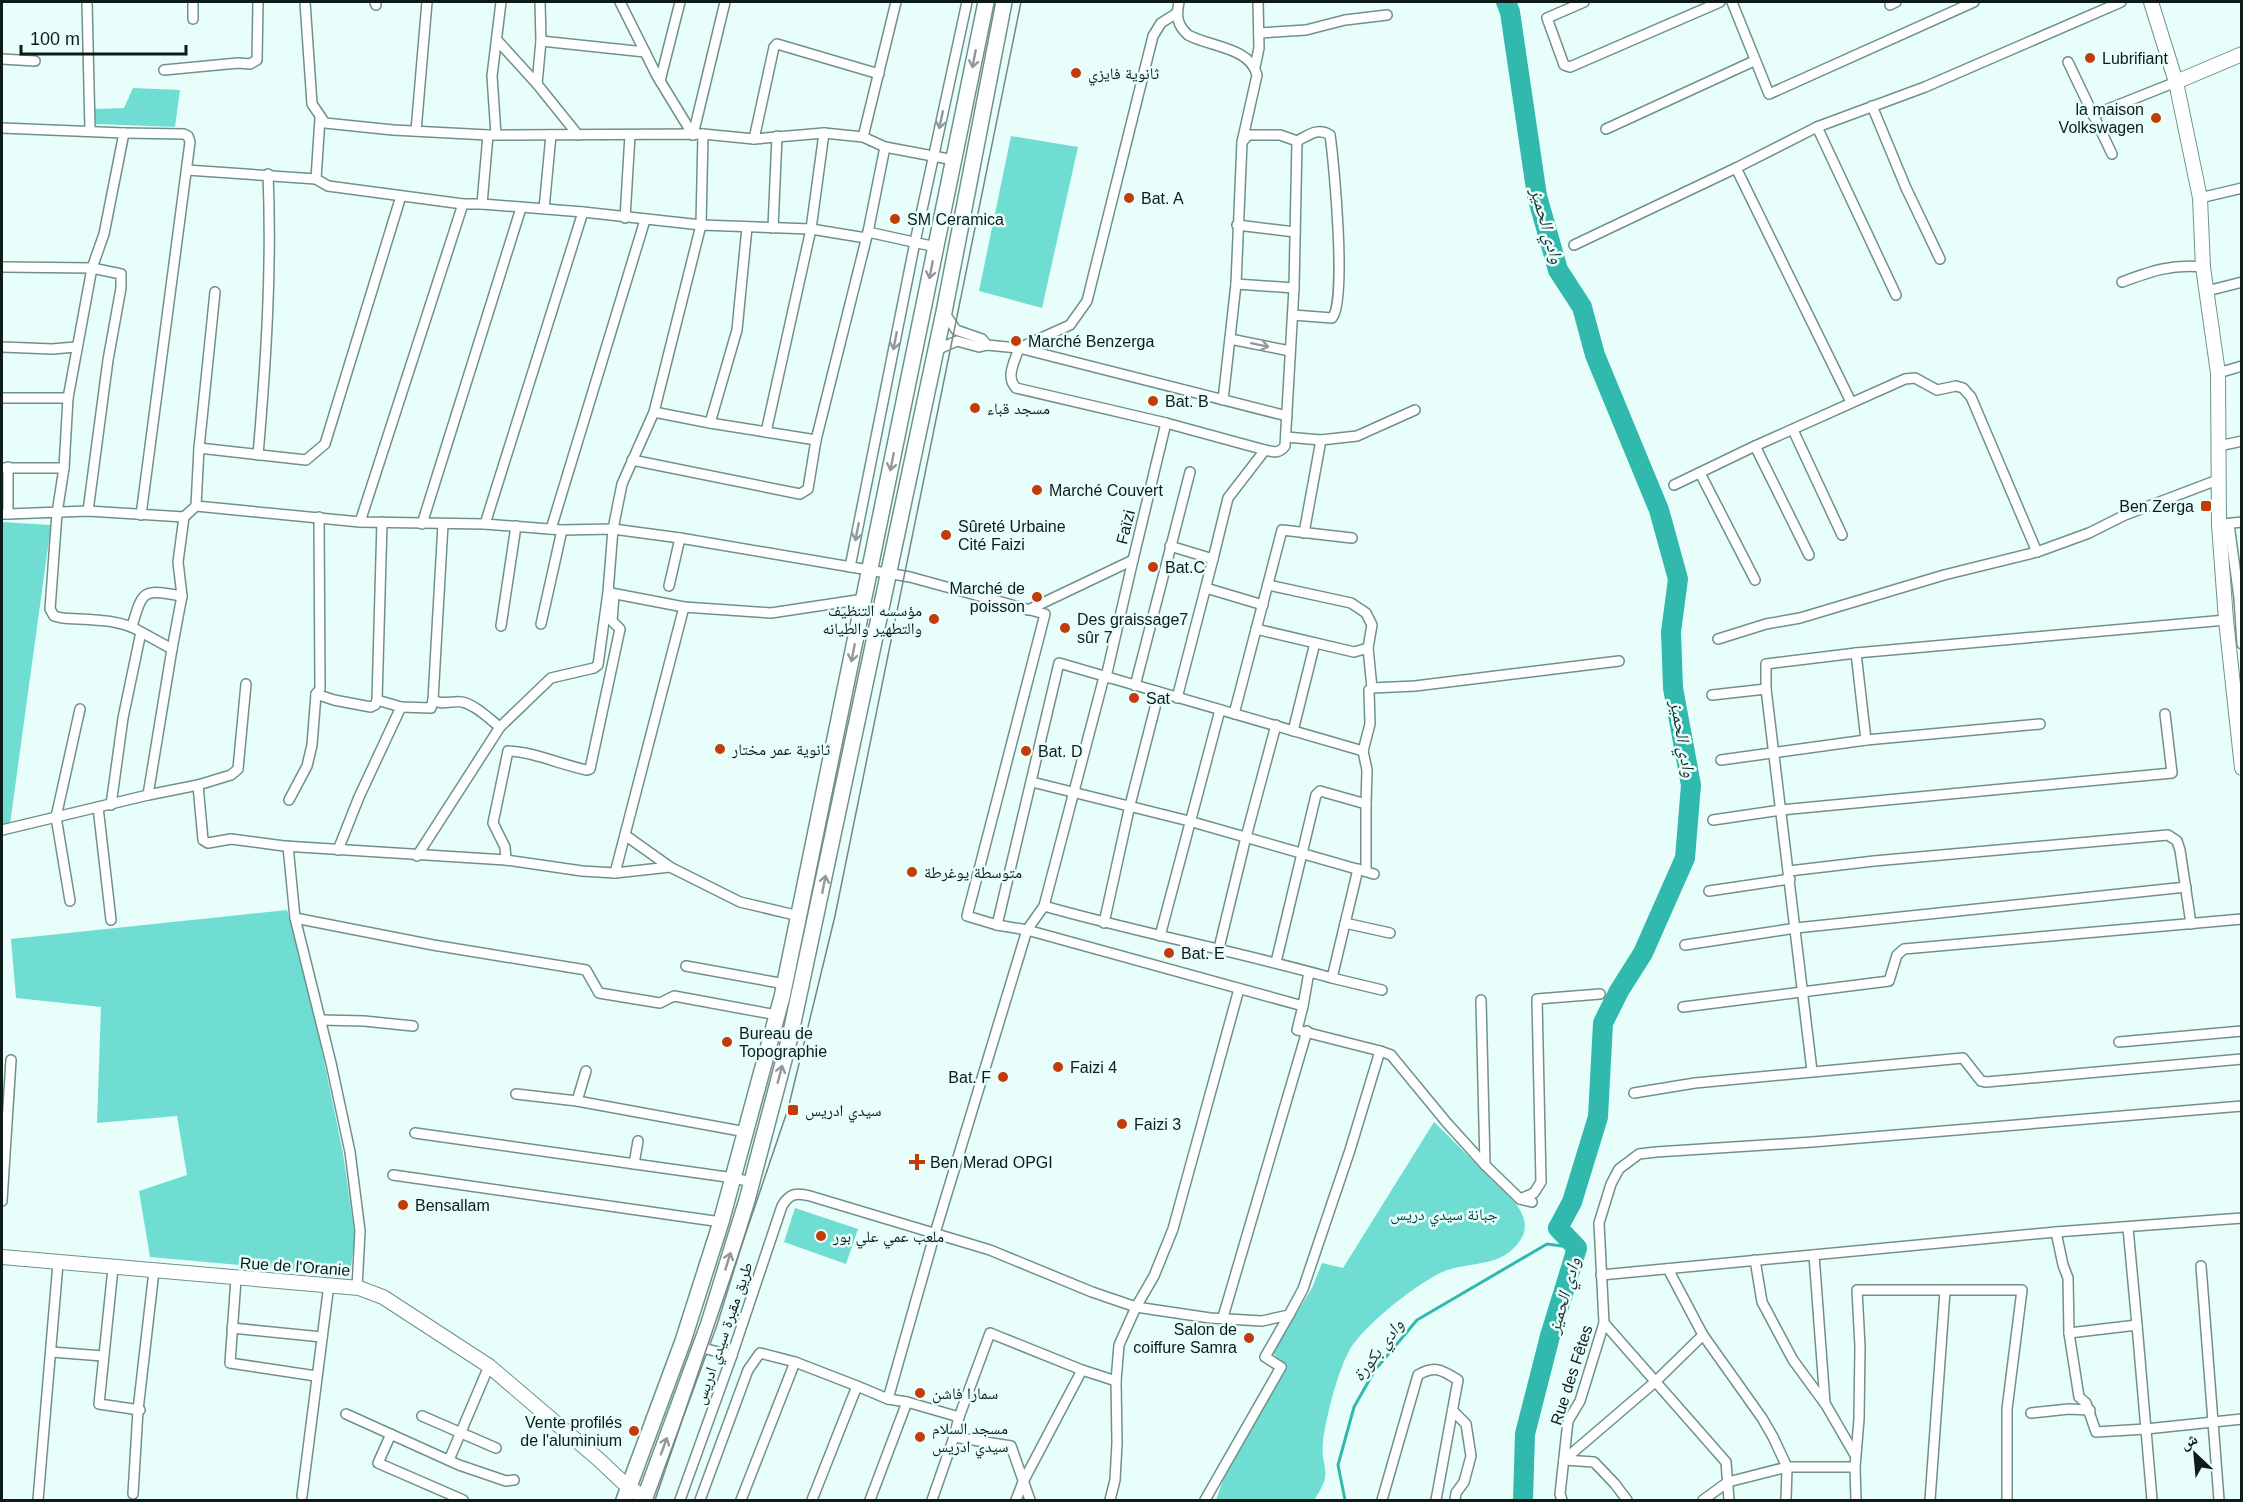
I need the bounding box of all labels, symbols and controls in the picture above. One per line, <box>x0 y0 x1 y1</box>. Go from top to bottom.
scale bar <box>21 18 186 56</box>
text: 100 m <box>30 29 80 49</box>
one-way arrow <box>968 49 979 68</box>
place label: Lubrifiant <box>2102 50 2168 67</box>
marker: Lubrifiant <box>2083 51 2097 65</box>
place label: ثانوية فايزي <box>1088 65 1160 86</box>
marker: ثانوية فايزي <box>1069 66 1083 80</box>
place label: la maison Volkswagen <box>2059 101 2144 136</box>
one-way arrow <box>935 110 946 129</box>
marker: la maison Volkswagen <box>2149 111 2163 125</box>
water label: وادي الحميز <box>1522 184 1567 268</box>
place label: Bat. A <box>1141 190 1184 207</box>
marker: Bat. A <box>1122 191 1136 205</box>
place label: SM Ceramica <box>907 211 1004 228</box>
marker: SM Ceramica <box>888 212 902 226</box>
one-way arrow <box>925 260 936 280</box>
one-way arrow <box>889 331 900 350</box>
place label: Marché Benzerga <box>1028 333 1154 350</box>
marker: Marché Benzerga <box>1009 334 1023 348</box>
one-way arrow <box>1250 340 1269 351</box>
place label: Bat. B <box>1165 393 1209 410</box>
marker: Bat. B <box>1146 394 1160 408</box>
place label: مسجد قباء <box>987 400 1050 417</box>
marker: مسجد قباء <box>968 401 982 415</box>
one-way arrow <box>886 451 897 471</box>
place label: Marché Couvert <box>1049 482 1163 499</box>
marker: Marché Couvert <box>1030 483 1044 497</box>
place label: Ben Zerga <box>2119 498 2194 515</box>
marker: Ben Zerga <box>2199 499 2213 513</box>
street label: Faïzi <box>1113 508 1138 546</box>
place label: Sûreté Urbaine Cité Faizi <box>958 518 1066 553</box>
one-way arrow <box>851 522 862 541</box>
marker: Sûreté Urbaine Cité Faizi <box>939 528 953 542</box>
place label: Bat.C <box>1165 559 1205 576</box>
marker: Bat.C <box>1146 560 1160 574</box>
place label: Marché de poisson <box>949 580 1025 615</box>
marker: Marché de poisson <box>1030 590 1044 604</box>
place label: مؤسسه التنظيف والتطهير والطيانه <box>823 602 922 638</box>
place label: Des graissage7 sûr 7 <box>1077 611 1188 646</box>
marker: مؤسسه التنظيف والتطهير والطيانه <box>927 612 941 626</box>
marker: Des graissage7 sûr 7 <box>1058 621 1072 635</box>
one-way arrow <box>847 642 858 662</box>
place label: Sat <box>1146 690 1171 707</box>
marker: Sat <box>1127 691 1141 705</box>
water label: وادي الحميز <box>1662 697 1700 780</box>
place label: ثانوية عمر مختار <box>731 741 831 759</box>
marker: ثانوية عمر مختار <box>713 742 727 756</box>
place label: Bat. D <box>1038 743 1082 760</box>
marker: Bat. D <box>1019 744 1033 758</box>
place label: متوسطة يوغرطة <box>924 864 1022 882</box>
marker: متوسطة يوغرطة <box>905 865 919 879</box>
one-way arrow <box>819 874 830 894</box>
place label: Bat. E <box>1181 945 1225 962</box>
marker: Bat. E <box>1162 946 1176 960</box>
place label: Bureau de Topographie <box>739 1025 827 1060</box>
marker: Bureau de Topographie <box>720 1035 734 1049</box>
place label: Faizi 4 <box>1070 1059 1117 1076</box>
marker: Faizi 4 <box>1051 1060 1065 1074</box>
one-way arrow <box>775 1065 787 1084</box>
place label: Bat. F <box>948 1069 991 1086</box>
marker: Bat. F <box>996 1070 1010 1084</box>
place label: سيدي ادريس <box>805 1102 882 1123</box>
marker: سيدي ادريس <box>786 1103 800 1117</box>
place label: Faizi 3 <box>1134 1116 1181 1133</box>
marker: Faizi 3 <box>1115 1117 1129 1131</box>
marker: Ben Merad OPGI <box>908 1153 926 1171</box>
place label: Ben Merad OPGI <box>930 1154 1053 1171</box>
place label: Bensallam <box>415 1197 490 1214</box>
marker: Bensallam <box>396 1198 410 1212</box>
park label: جبانة سيدي دريس <box>1390 1206 1498 1227</box>
place label: ملعب عمي علي بور <box>832 1228 944 1249</box>
marker: ملعب عمي علي بور <box>814 1229 828 1243</box>
one-way arrow <box>723 1252 734 1271</box>
street label: Rue de l'Oranie <box>239 1254 351 1279</box>
water label: وادي الحميز <box>1543 1254 1589 1338</box>
street label: طريق مقبرة سيدي ادريس <box>691 1260 760 1408</box>
water label: وادي بكورة <box>1348 1315 1412 1388</box>
place label: Salon de coiffure Samra <box>1133 1321 1237 1356</box>
street label: Rue des Fêtes <box>1547 1323 1596 1427</box>
marker: Salon de coiffure Samra <box>1242 1331 1256 1345</box>
place label: سمارا فاشن <box>932 1385 998 1404</box>
marker: سمارا فاشن <box>913 1386 927 1400</box>
place label: Vente profilés de l'aluminium <box>520 1414 622 1449</box>
place label: مسجد السلام سيدي ادريس <box>932 1420 1009 1459</box>
marker: Vente profilés de l'aluminium <box>627 1424 641 1438</box>
north arrow <box>2165 1424 2225 1484</box>
marker: مسجد السلام سيدي ادريس <box>913 1430 927 1444</box>
text: ش <box>2177 1430 2200 1453</box>
one-way arrow <box>659 1437 670 1455</box>

